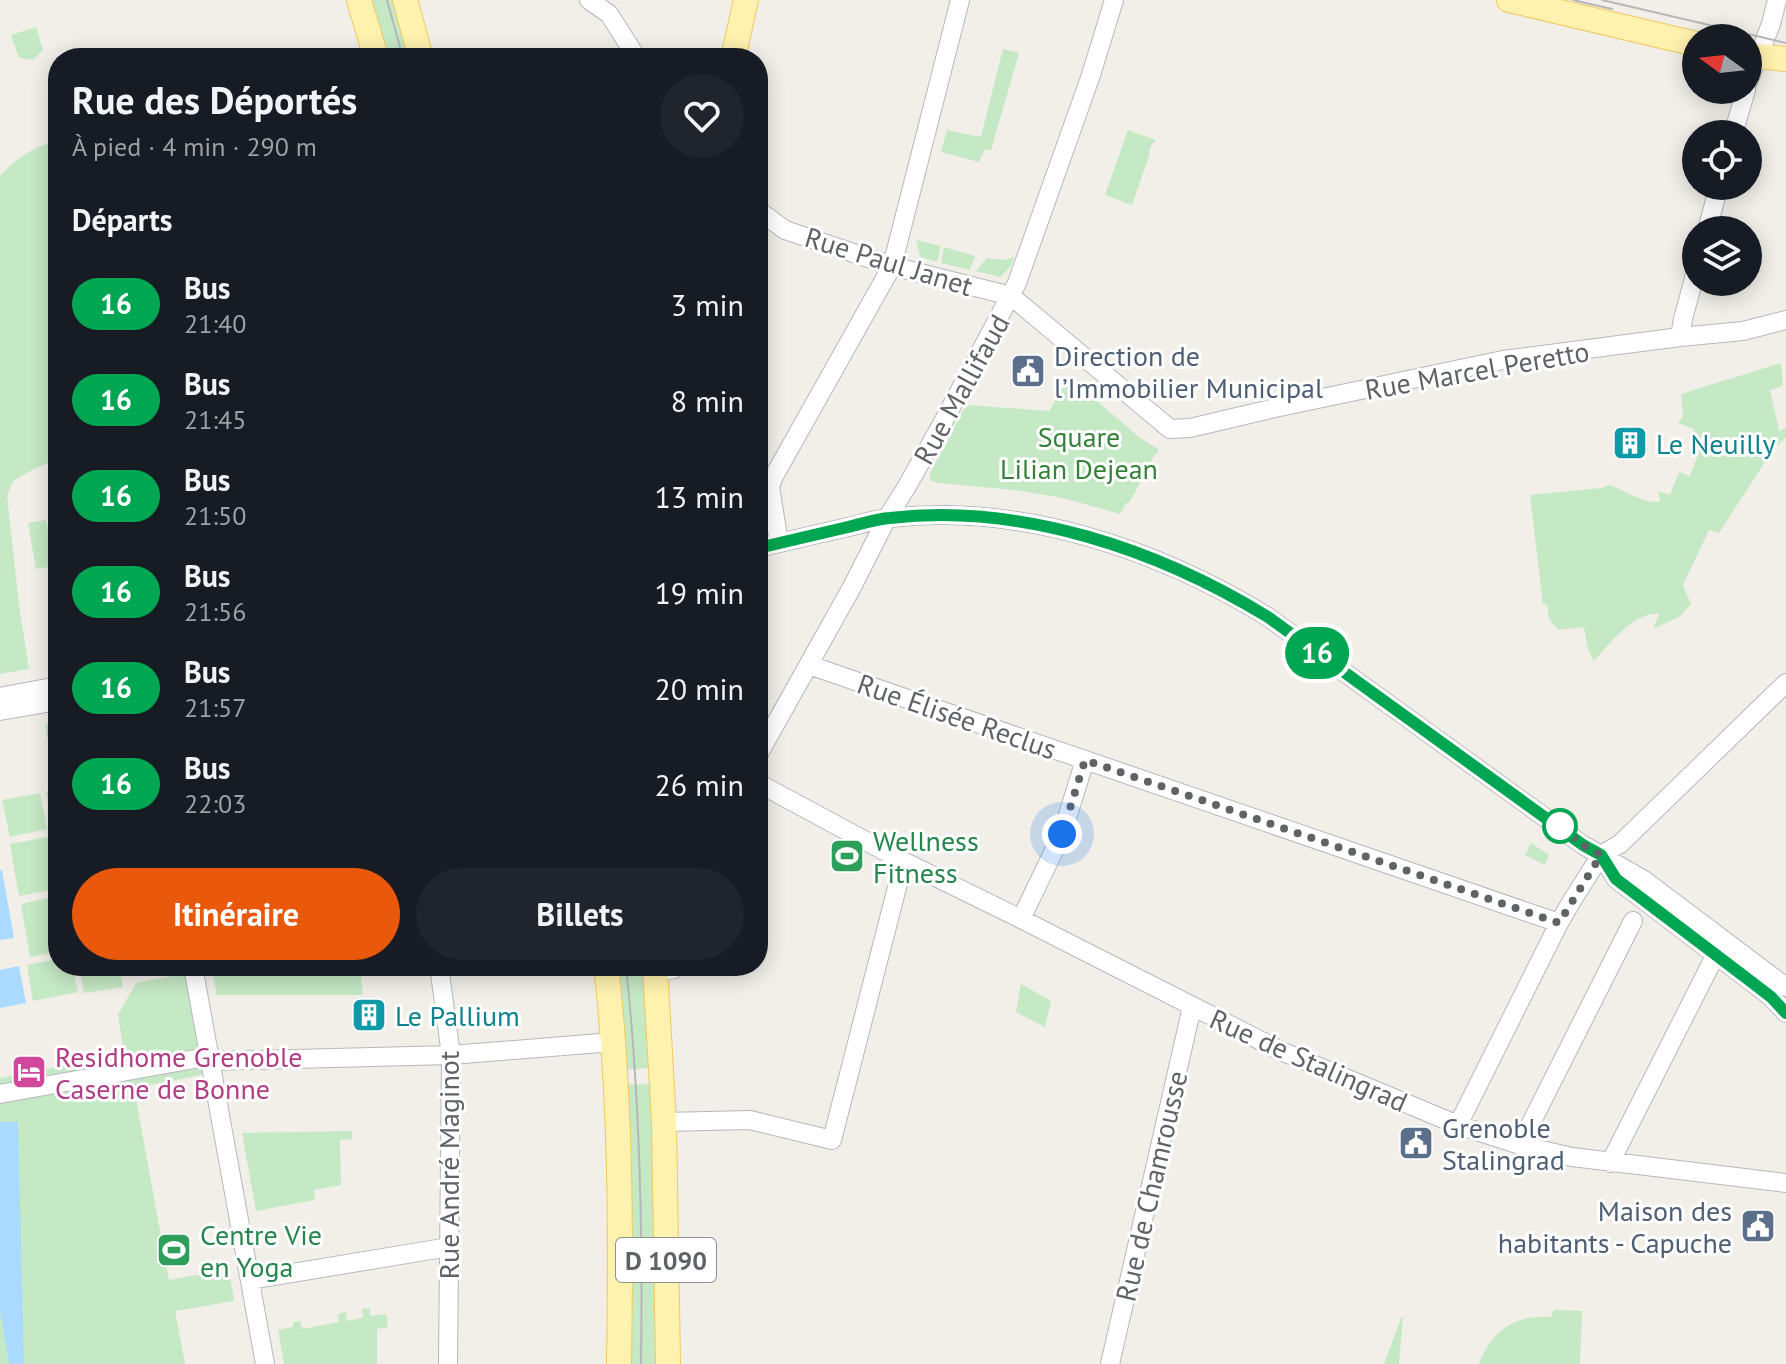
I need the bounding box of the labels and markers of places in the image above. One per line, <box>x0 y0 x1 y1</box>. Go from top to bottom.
place label: Direction de l’Immobilier Municipal <box>1054 337 1323 406</box>
public building icon: Direction de l’Immobilier Municipal <box>1009 352 1047 390</box>
building icon: Le Neuilly <box>1611 424 1649 462</box>
place label: Le Neuilly <box>1656 425 1776 462</box>
unlabelled marker <box>1543 809 1577 843</box>
place label: Wellness Fitness <box>873 822 979 891</box>
sports icon: Wellness Fitness <box>828 837 866 875</box>
building icon: Le Pallium <box>350 996 388 1034</box>
place label: Le Pallium <box>395 997 520 1034</box>
place label: Residhome Grenoble Caserne de Bonne <box>55 1038 302 1107</box>
hotel icon: Residhome Grenoble Caserne de Bonne <box>10 1053 48 1091</box>
place label: Grenoble Stalingrad <box>1442 1109 1565 1178</box>
public building icon: Grenoble Stalingrad <box>1397 1124 1435 1162</box>
place label: Maison des habitants - Capuche <box>1498 1192 1732 1261</box>
public building icon: Maison des habitants - Capuche <box>1739 1207 1777 1245</box>
place label: Centre Vie en Yoga <box>200 1216 322 1285</box>
sports icon: Centre Vie en Yoga <box>155 1231 193 1269</box>

